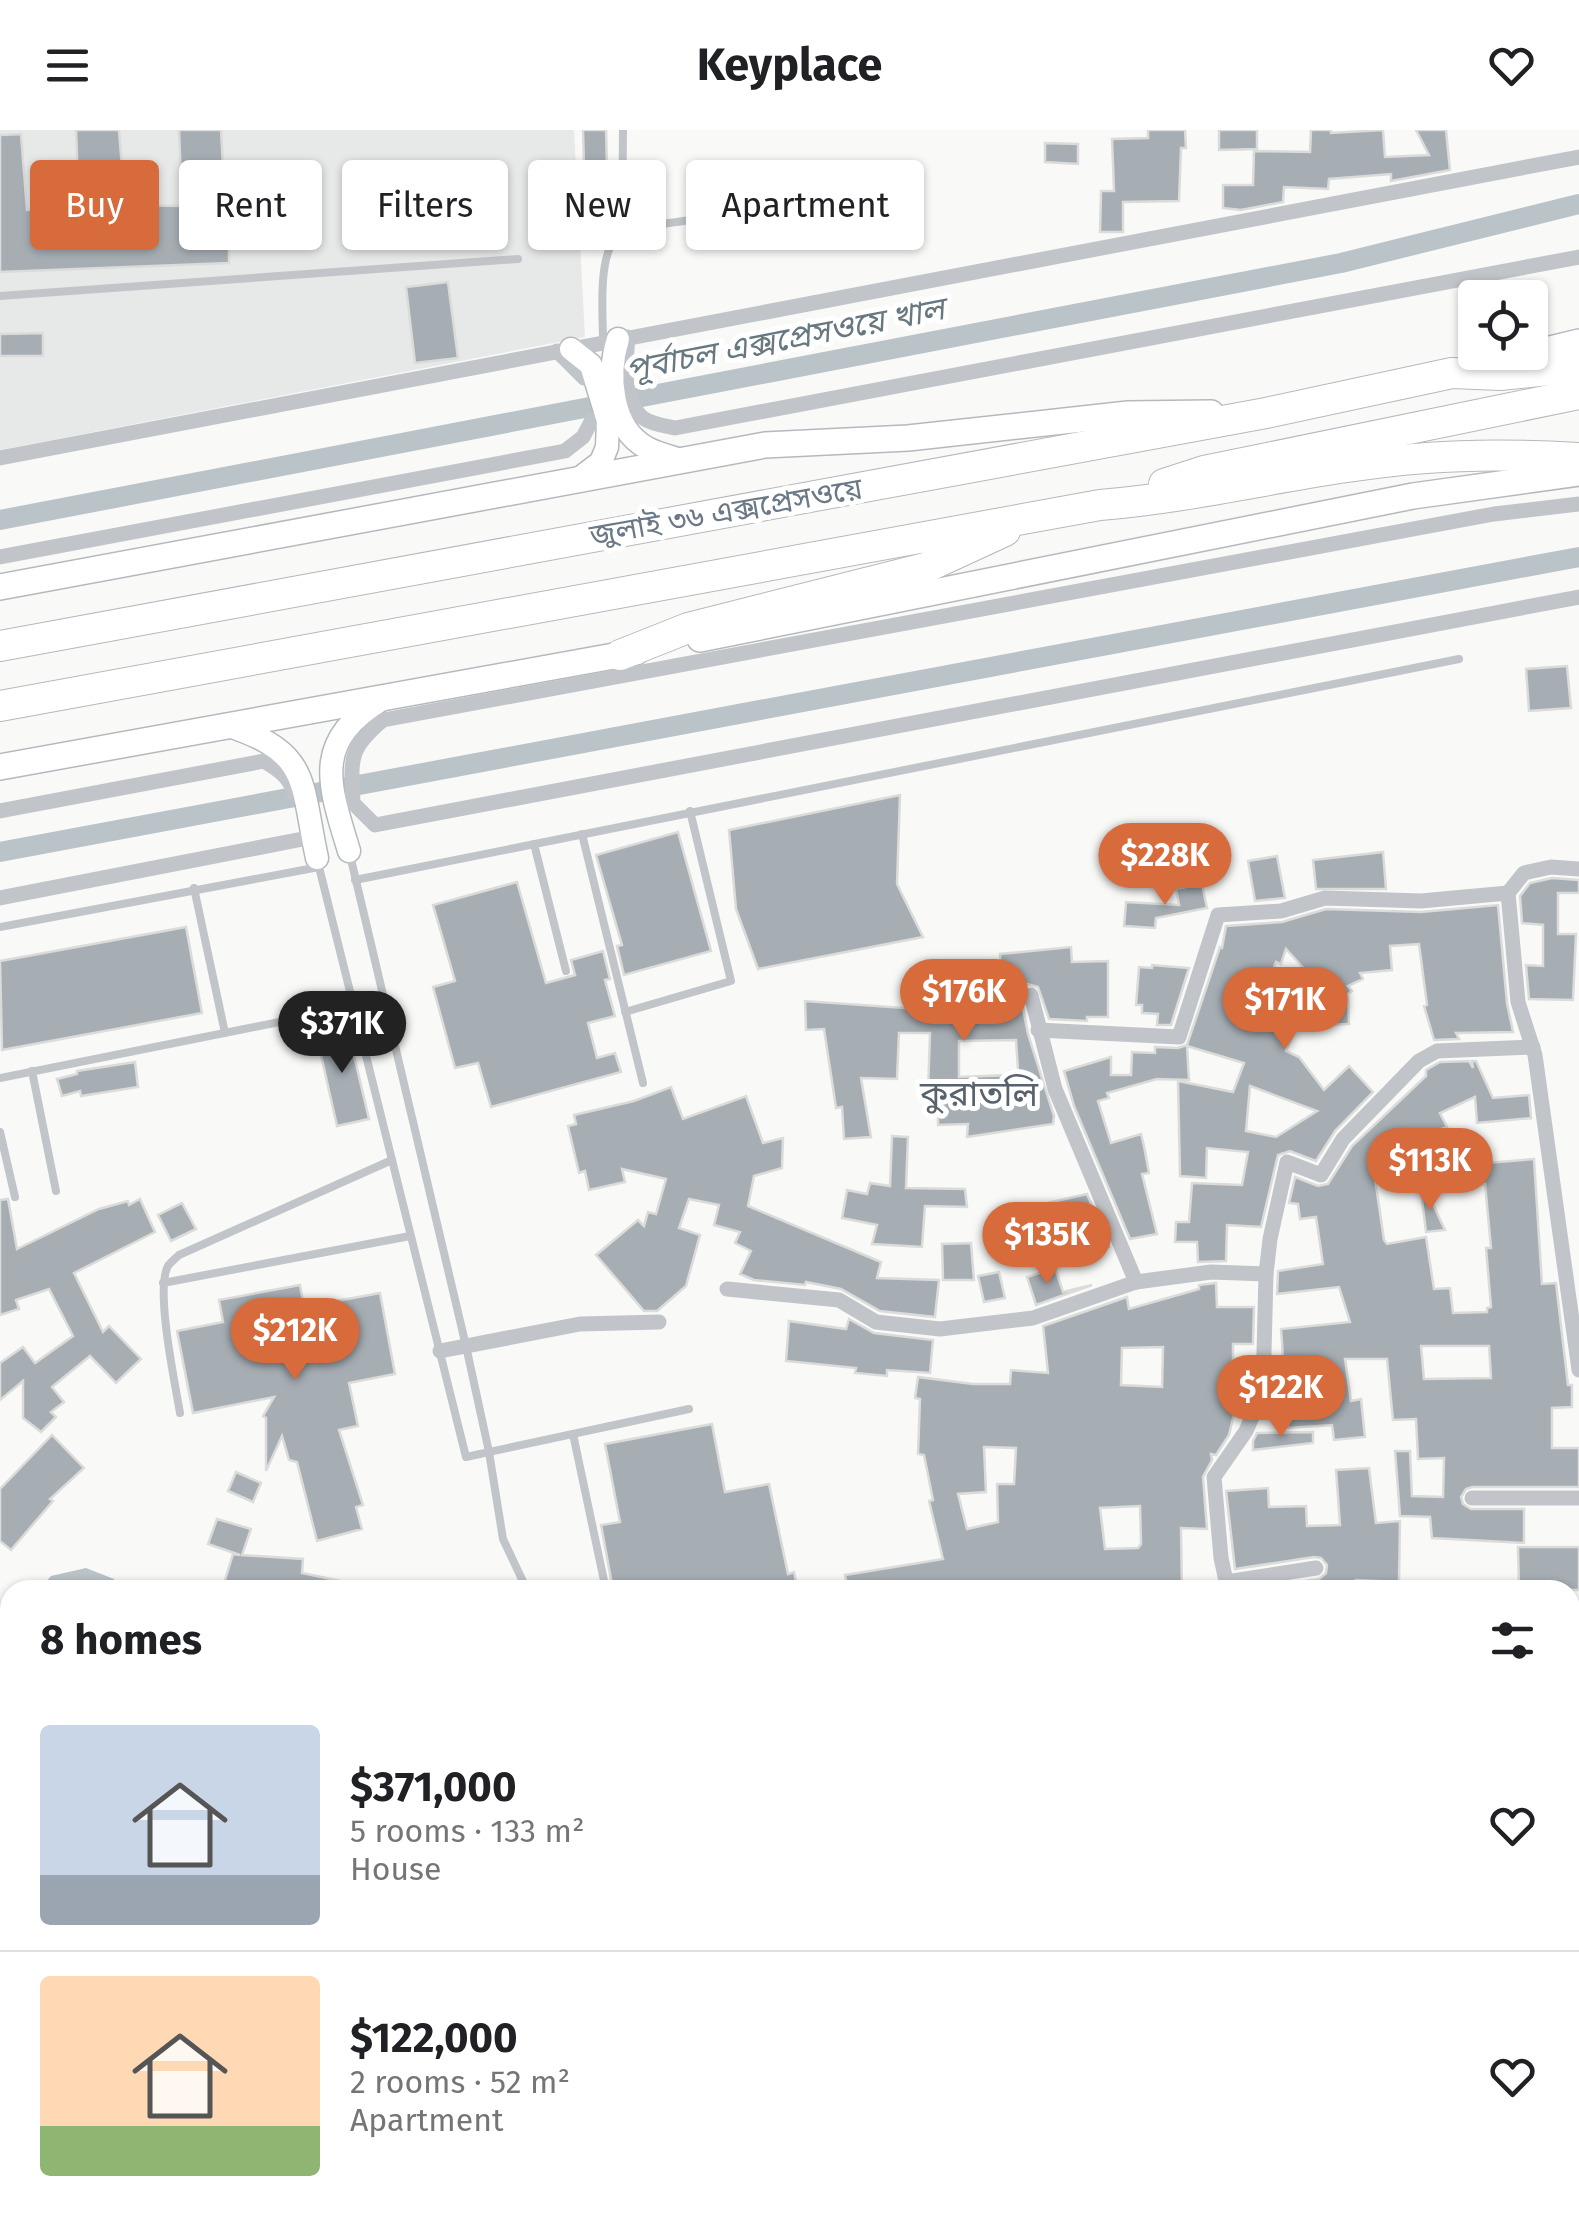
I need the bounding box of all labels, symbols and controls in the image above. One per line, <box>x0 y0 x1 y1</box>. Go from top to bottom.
icon: menu <box>40 38 95 93</box>
text: Keyplace <box>697 38 882 92</box>
icon: heart <box>1484 38 1539 93</box>
chip: Buy <box>30 160 159 250</box>
chip: Rent <box>179 160 322 250</box>
chip: Filters <box>342 160 508 250</box>
chip: New <box>528 160 666 250</box>
chip: Apartment <box>686 160 924 250</box>
map controls <box>1458 280 1548 370</box>
button: locate <box>1458 280 1548 370</box>
water label: পূর্বাচল এক্সপ্রেসওয়ে খাল <box>622 288 953 389</box>
street label: জুলাই ৩৬ এক্সপ্রেসওয়ে <box>586 470 866 554</box>
pin: $228K <box>1095 823 1235 908</box>
text: $228K <box>1120 836 1210 874</box>
pin: $176K <box>894 959 1034 1044</box>
pin: $171K <box>1215 967 1355 1052</box>
text: $176K <box>922 972 1006 1010</box>
text: $171K <box>1245 980 1325 1018</box>
pin: $371K <box>272 991 412 1076</box>
text: $371K <box>300 1004 384 1042</box>
district label: কুরাতলি <box>919 1073 1038 1115</box>
pin: $113K <box>1360 1128 1500 1213</box>
text: $113K <box>1389 1141 1471 1179</box>
pin: $135K <box>977 1202 1117 1287</box>
text: $135K <box>1004 1215 1090 1253</box>
pin: $212K <box>225 1298 365 1383</box>
text: $212K <box>253 1311 337 1349</box>
pin: $122K <box>1211 1355 1351 1440</box>
text: $122K <box>1239 1368 1323 1406</box>
icon: filters <box>1485 1613 1540 1668</box>
text: 8 homes <box>40 1615 202 1665</box>
text: $371,000 <box>350 1762 517 1812</box>
icon: home <box>120 1765 240 1885</box>
icon: heart <box>1485 1798 1540 1853</box>
text: 5 rooms · 133 m² <box>350 1812 585 1850</box>
text: House <box>350 1850 441 1888</box>
text: $122,000 <box>350 2013 518 2063</box>
icon: home <box>120 2016 240 2136</box>
icon: heart <box>1485 2049 1540 2104</box>
text: 2 rooms · 52 m² <box>350 2063 570 2101</box>
text: Apartment <box>350 2101 504 2139</box>

